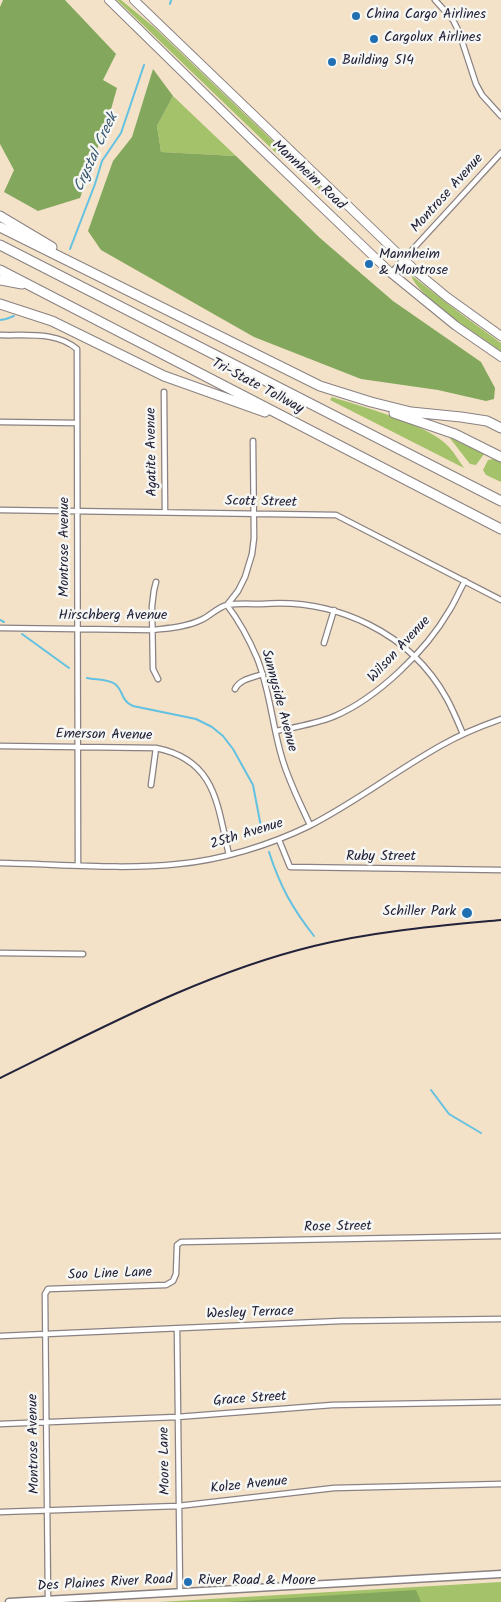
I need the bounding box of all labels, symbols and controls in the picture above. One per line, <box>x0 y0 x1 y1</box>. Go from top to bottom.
place label: China Cargo Airlines <box>366 8 486 24</box>
marker: China Cargo Airlines <box>350 10 362 22</box>
place label: Cargolux Airlines <box>384 31 481 47</box>
marker: Cargolux Airlines <box>368 33 380 45</box>
place label: Building 514 <box>342 54 414 70</box>
marker: Building 514 <box>326 56 338 68</box>
water label: Crystal Creek <box>71 111 123 195</box>
street label: Mannheim Road <box>268 138 348 214</box>
street label: Montrose Avenue <box>408 151 488 237</box>
place label: Mannheim & Montrose <box>379 248 448 280</box>
marker: Mannheim & Montrose <box>363 258 375 270</box>
street label: Tri-State Tollway <box>208 356 306 418</box>
street label: Agatite Avenue <box>144 407 162 497</box>
street label: Scott Street <box>225 494 297 512</box>
street label: Montrose Avenue <box>58 497 74 597</box>
street label: Hirschberg Avenue <box>59 609 167 625</box>
street label: Wilson Avenue <box>365 613 435 687</box>
street label: Sunnyside Avenue <box>256 648 300 754</box>
street label: Emerson Avenue <box>55 727 153 745</box>
street label: 25th Avenue <box>208 816 286 854</box>
street label: Ruby Street <box>346 850 416 866</box>
place label: Schiller Park <box>383 905 456 921</box>
marker: Schiller Park <box>460 906 474 920</box>
street label: Rose Street <box>304 1219 372 1237</box>
street label: Soo Line Lane <box>68 1265 152 1285</box>
street label: Wesley Terrace <box>206 1304 294 1324</box>
street label: Grace Street <box>213 1389 287 1411</box>
street label: Montrose Avenue <box>26 1394 44 1494</box>
street label: Moore Lane <box>157 1427 175 1495</box>
street label: Kolze Avenue <box>210 1474 288 1498</box>
street label: Des Plaines River Road <box>37 1572 173 1596</box>
place label: River Road & Moore <box>198 1574 316 1590</box>
marker: River Road & Moore <box>182 1576 194 1588</box>

